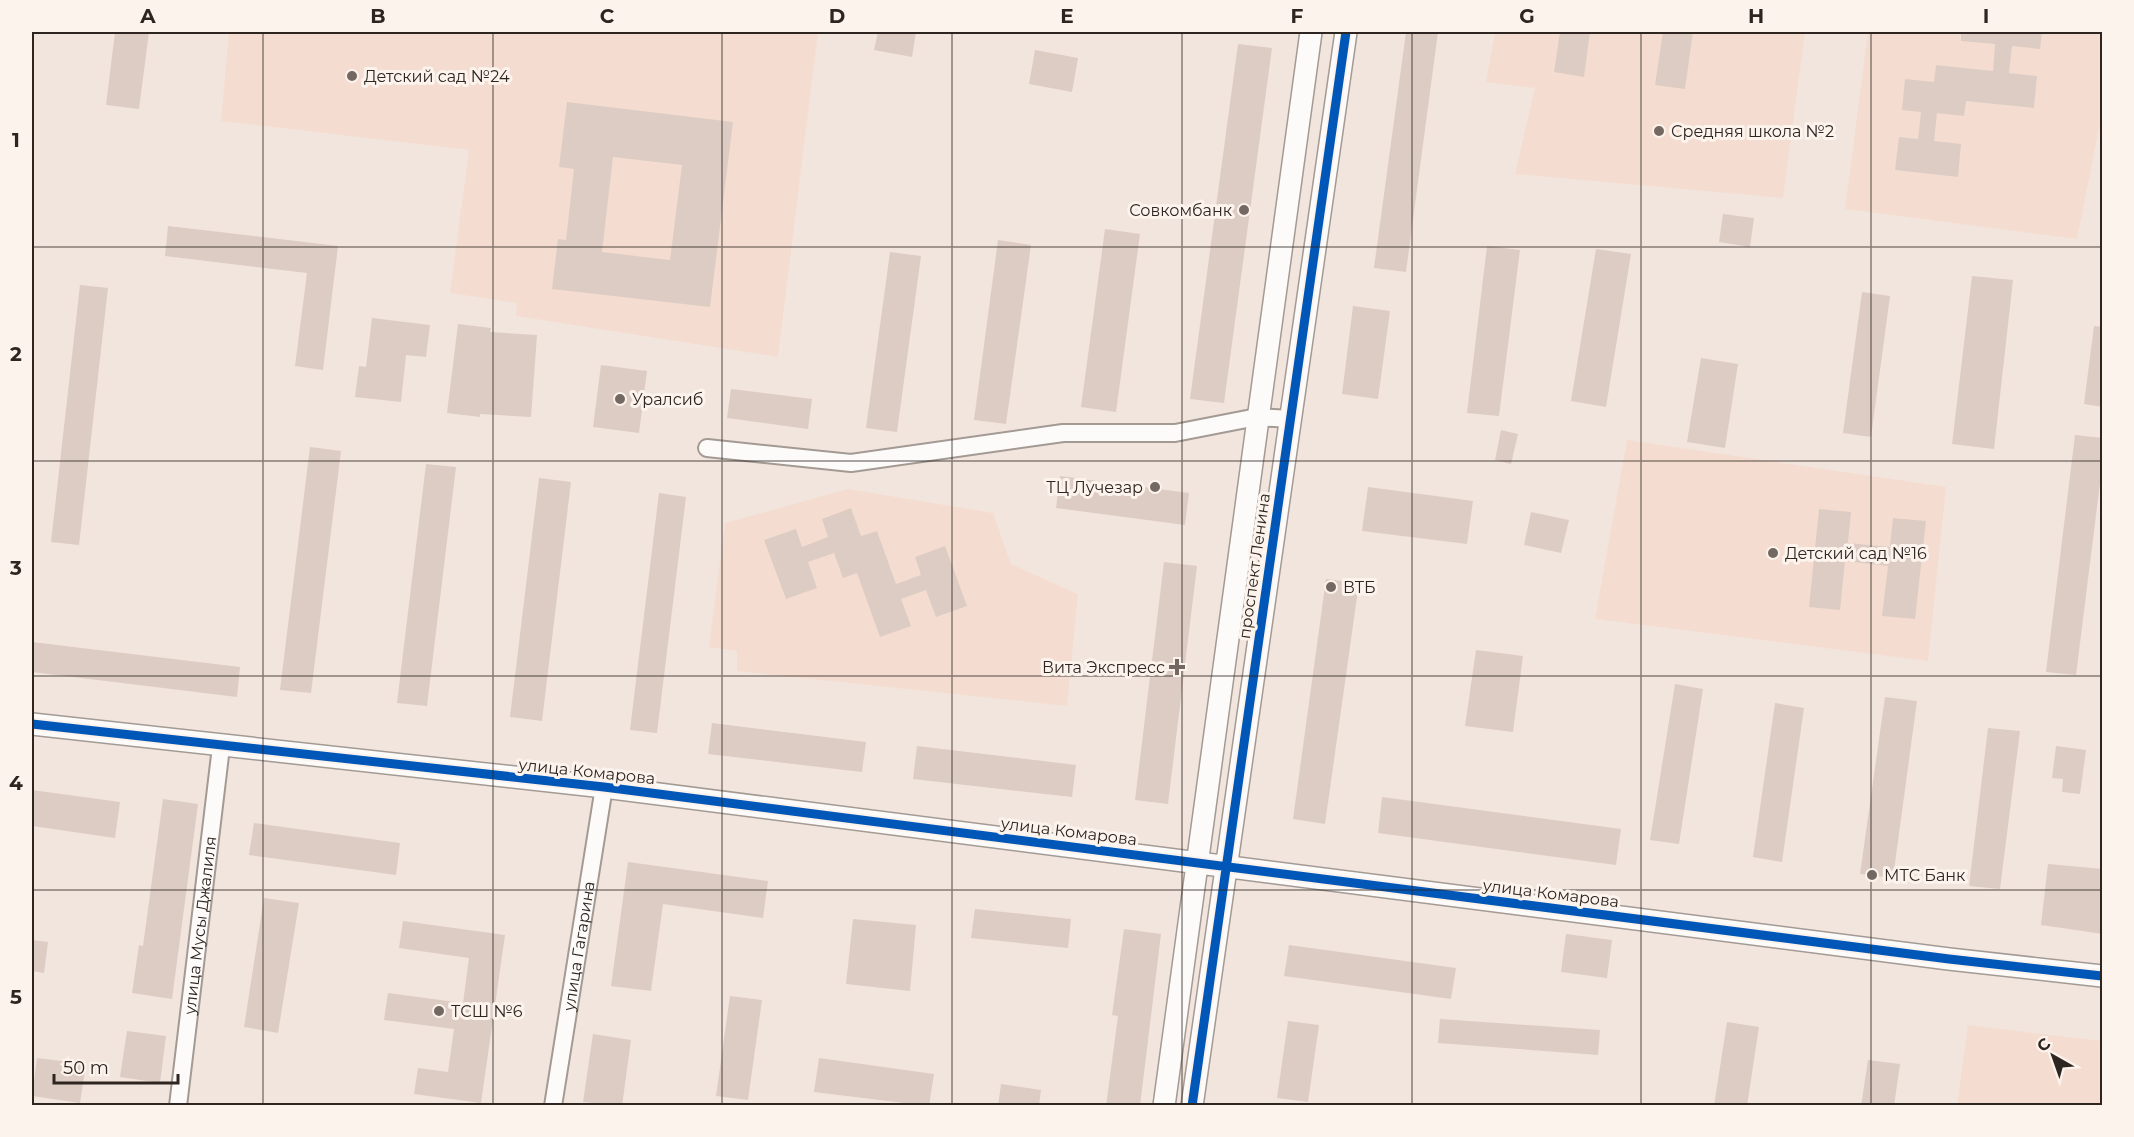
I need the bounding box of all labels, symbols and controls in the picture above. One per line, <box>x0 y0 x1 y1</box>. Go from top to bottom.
text: A <box>139 4 156 28</box>
text: B <box>370 4 386 28</box>
text: C <box>600 4 615 28</box>
text: D <box>829 4 845 28</box>
text: E <box>1060 4 1074 28</box>
text: F <box>1291 4 1304 28</box>
text: G <box>1519 4 1535 28</box>
text: H <box>1748 4 1764 28</box>
text: I <box>1983 4 1989 28</box>
place label: Детский сад №24 <box>364 67 510 86</box>
marker: Детский сад №24 <box>345 69 359 83</box>
place label: Средняя школа №2 <box>1671 122 1834 141</box>
marker: Средняя школа №2 <box>1652 124 1666 138</box>
text: 1 <box>12 128 20 152</box>
place label: Совкомбанк <box>1129 201 1233 220</box>
marker: Совкомбанк <box>1237 203 1251 217</box>
text: 2 <box>10 342 22 366</box>
place label: Уралсиб <box>632 390 703 409</box>
marker: Уралсиб <box>613 392 627 406</box>
place label: ТЦ Лучезар <box>1046 478 1143 497</box>
marker: ТЦ Лучезар <box>1148 480 1162 494</box>
street label: проспект Ленина <box>1235 492 1274 640</box>
place label: Детский сад №16 <box>1785 544 1927 563</box>
marker: Детский сад №16 <box>1766 546 1780 560</box>
text: 3 <box>9 556 22 580</box>
place label: ВТБ <box>1343 578 1376 597</box>
marker: ВТБ <box>1324 580 1338 594</box>
place label: Вита Экспресс <box>1042 658 1165 677</box>
marker: Вита Экспресс <box>1170 660 1184 674</box>
street label: улица Комарова <box>517 755 656 788</box>
text: 4 <box>9 771 23 795</box>
street label: улица Комарова <box>999 814 1138 849</box>
street label: улица Мусы Джалиля <box>180 835 220 1017</box>
place label: МТС Банк <box>1884 866 1966 885</box>
marker: МТС Банк <box>1865 868 1879 882</box>
street label: улица Комарова <box>1481 876 1620 911</box>
street label: улица Гагарина <box>559 880 599 1013</box>
text: 5 <box>10 985 22 1009</box>
place label: ТСШ №6 <box>451 1002 523 1021</box>
marker: ТСШ №6 <box>432 1004 446 1018</box>
north arrow <box>2023 1026 2083 1086</box>
text: С <box>2033 1034 2055 1056</box>
scale bar <box>54 1047 178 1085</box>
text: 50 m <box>63 1057 109 1079</box>

